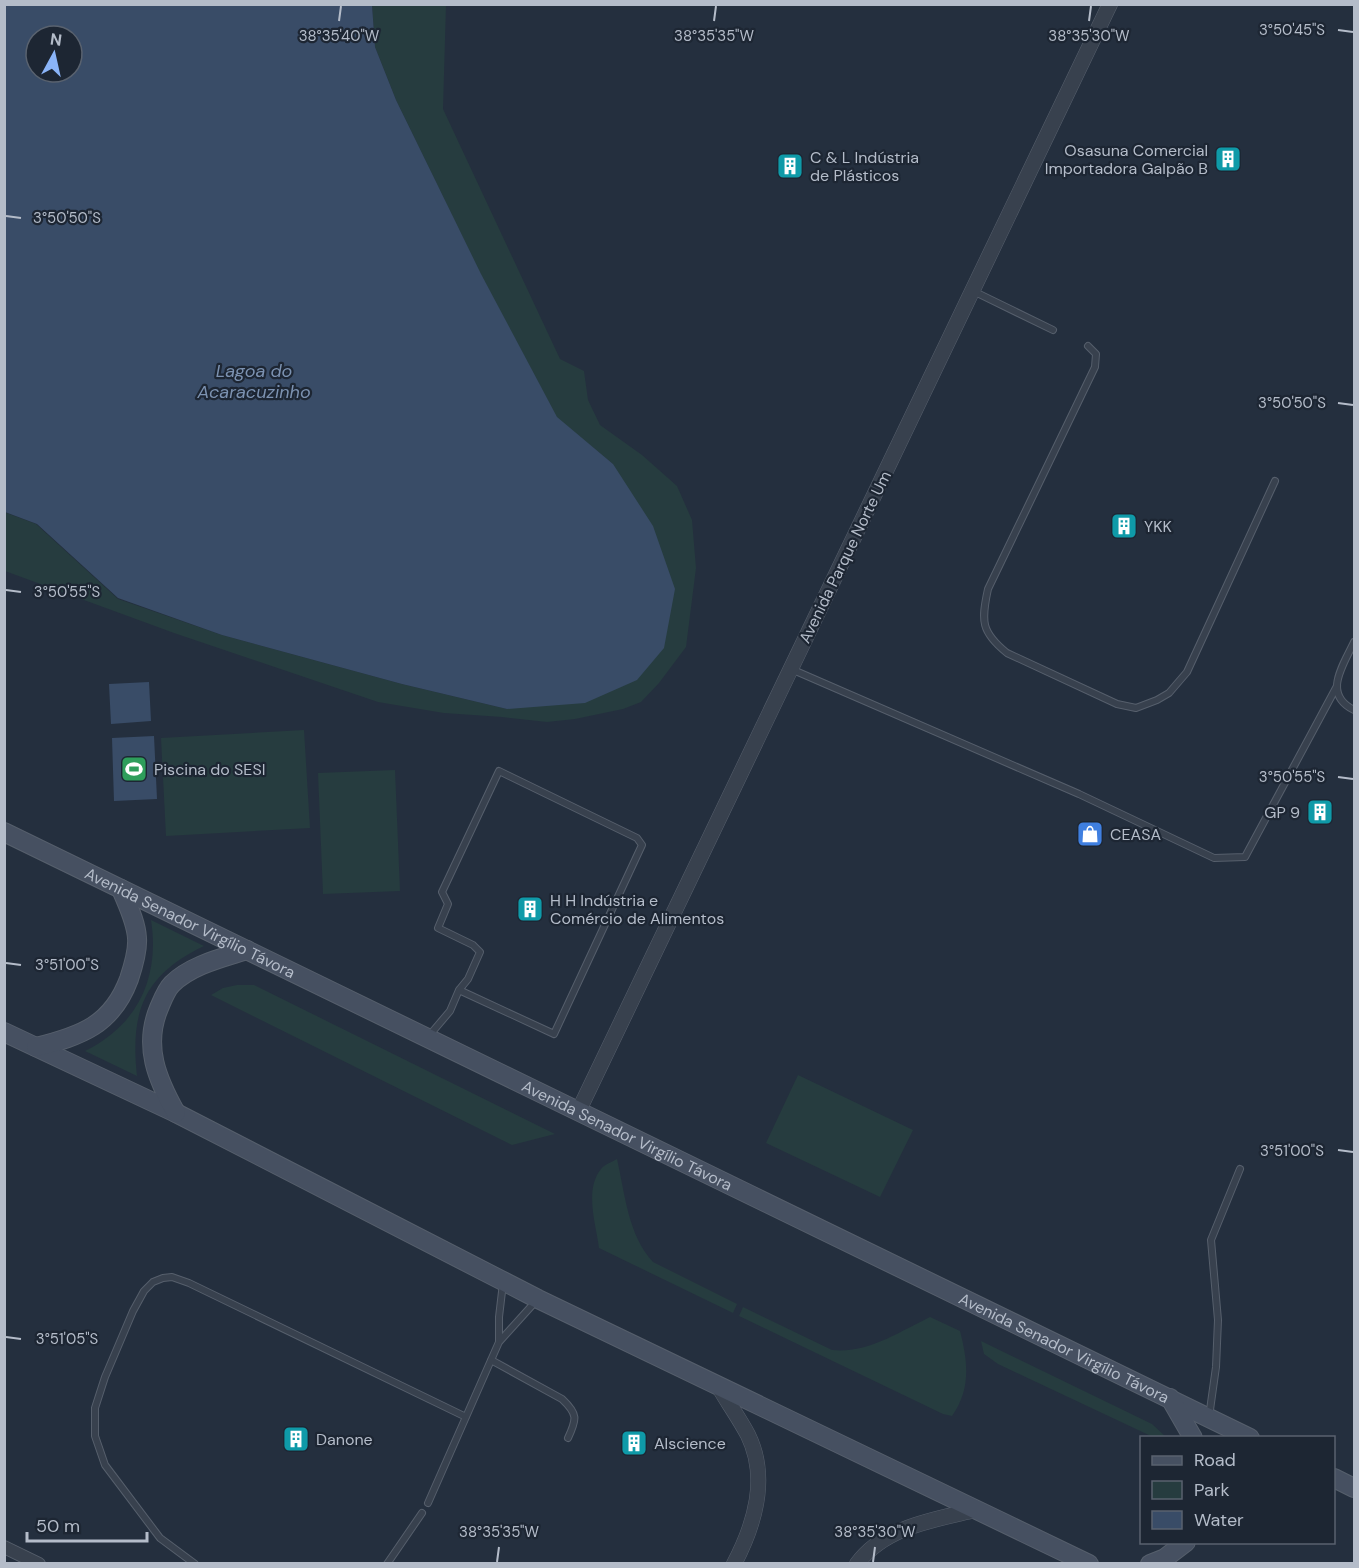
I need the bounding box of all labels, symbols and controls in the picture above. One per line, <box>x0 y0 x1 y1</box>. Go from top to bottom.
text: 3°50'45"S <box>1259 20 1325 40</box>
north arrow <box>24 24 84 84</box>
text: 38°35'40"W <box>299 26 380 46</box>
text: 38°35'35"W <box>674 26 754 46</box>
text: 38°35'30"W <box>1048 26 1130 46</box>
text: N <box>49 28 63 51</box>
place label: Osasuna Comercial Importadora Galpão B <box>1045 140 1208 179</box>
building icon: Osasuna Comercial Importadora Galpão B <box>1213 144 1243 174</box>
place label: C & L Indústria de Plásticos <box>810 147 919 186</box>
building icon: C & L Indústria de Plásticos <box>775 151 805 181</box>
text: 3°50'50"S <box>33 208 101 228</box>
water label: Lagoa do Acaracuzinho <box>196 359 311 404</box>
text: 3°50'50"S <box>1258 393 1326 413</box>
street label: Avenida Parque Norte Um <box>794 467 896 647</box>
building icon: YKK <box>1109 511 1139 541</box>
place label: YKK <box>1144 516 1172 537</box>
text: 3°50'55"S <box>34 582 101 602</box>
sports icon: Piscina do SESI <box>119 754 149 784</box>
place label: Piscina do SESI <box>154 759 265 780</box>
text: 3°50'55"S <box>1259 767 1326 787</box>
building icon: GP 9 <box>1305 797 1335 827</box>
place label: GP 9 <box>1264 802 1300 823</box>
shop icon: CEASA <box>1075 819 1105 849</box>
place label: CEASA <box>1110 824 1161 845</box>
street label: Avenida Senador Virgílio Távora <box>82 862 299 983</box>
place label: H H Indústria e Comércio de Alimentos <box>550 890 724 929</box>
building icon: H H Indústria e Comércio de Alimentos <box>515 894 545 924</box>
text: 3°51'00"S <box>35 955 99 975</box>
street label: Avenida Senador Virgílio Távora <box>519 1075 736 1195</box>
text: 3°51'00"S <box>1260 1141 1324 1161</box>
street label: Avenida Senador Virgílio Távora <box>956 1288 1173 1408</box>
text: 3°51'05"S <box>36 1329 99 1349</box>
building icon: Danone <box>281 1424 311 1454</box>
building icon: Alscience <box>619 1428 649 1458</box>
place label: Danone <box>316 1429 373 1450</box>
place label: Alscience <box>654 1433 726 1454</box>
legend <box>1140 1436 1335 1544</box>
text: Road <box>1194 1448 1236 1472</box>
text: Park <box>1194 1478 1230 1502</box>
scale bar <box>27 1505 147 1543</box>
text: Water <box>1194 1508 1244 1532</box>
text: 50 m <box>36 1514 80 1538</box>
text: 38°35'35"W <box>459 1522 539 1542</box>
text: 38°35'30"W <box>834 1522 916 1542</box>

